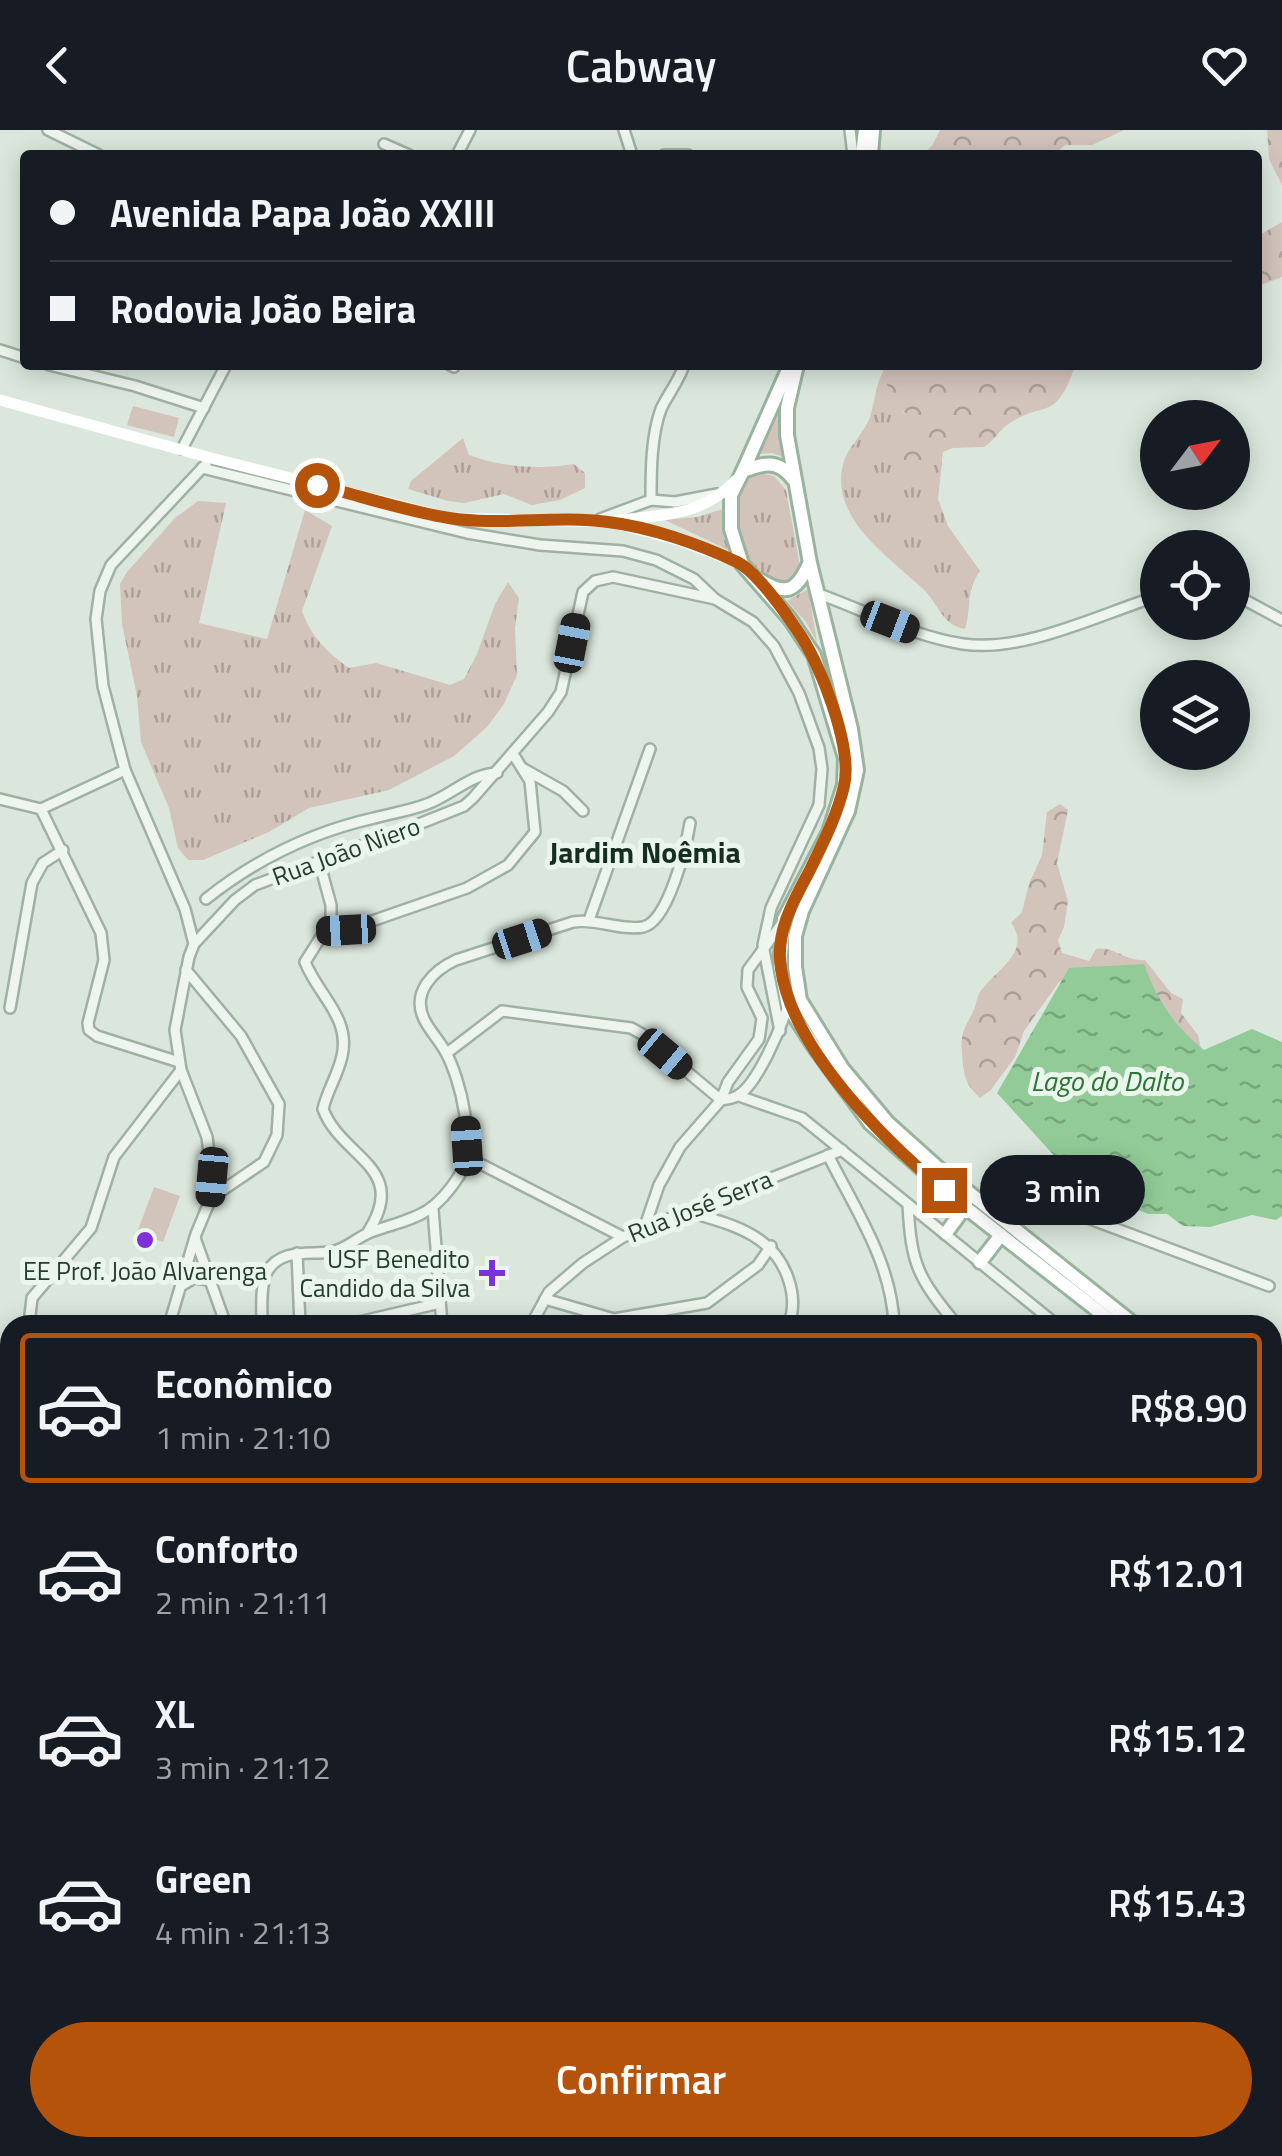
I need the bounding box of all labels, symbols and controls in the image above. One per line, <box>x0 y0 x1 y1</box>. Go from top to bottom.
text: Cabway <box>566 31 716 99</box>
icon: back <box>30 38 85 93</box>
icon: heart <box>1197 38 1252 93</box>
text: Avenida Papa João XXIII <box>110 184 495 242</box>
text: Rodovia João Beira <box>110 280 416 338</box>
north arrow <box>1140 400 1250 510</box>
map controls <box>1140 400 1250 770</box>
route start <box>295 463 340 508</box>
button: locate <box>1140 530 1250 640</box>
car <box>857 597 923 647</box>
car <box>552 611 592 675</box>
button: layers <box>1140 660 1250 770</box>
street label: Rua João Niero <box>267 807 425 895</box>
district label: Jardim Noêmia <box>549 829 741 875</box>
car <box>315 913 377 947</box>
car <box>489 915 555 963</box>
car <box>632 1023 698 1085</box>
water label: Lago do Dalto <box>1031 1059 1185 1102</box>
car <box>450 1115 484 1177</box>
car <box>194 1146 230 1208</box>
callout: 3 min <box>979 1155 1144 1225</box>
street label: Rua José Serra <box>622 1160 778 1252</box>
text: 3 min <box>1024 1166 1101 1214</box>
route end <box>922 1168 967 1213</box>
marker: EE Prof. João Alvarenga <box>134 1229 156 1251</box>
place label: USF Benedito Candido da Silva <box>299 1240 470 1307</box>
place label: EE Prof. João Alvarenga <box>23 1252 268 1290</box>
marker: USF Benedito Candido da Silva <box>479 1260 505 1286</box>
text: Econômico <box>155 1355 333 1413</box>
icon: car <box>35 1363 125 1453</box>
text: R$8.90 <box>1129 1379 1247 1437</box>
text: 1 min · 21:10 <box>155 1413 331 1461</box>
text: Conforto <box>155 1520 298 1578</box>
icon: car <box>35 1528 125 1618</box>
text: R$12.01 <box>1108 1544 1247 1602</box>
text: 2 min · 21:11 <box>155 1578 331 1626</box>
text: XL <box>155 1685 195 1743</box>
icon: car <box>35 1693 125 1783</box>
text: R$15.12 <box>1108 1709 1247 1767</box>
text: 3 min · 21:12 <box>155 1743 331 1791</box>
text: Green <box>155 1850 252 1908</box>
icon: car <box>35 1858 125 1948</box>
text: R$15.43 <box>1108 1874 1247 1932</box>
text: 4 min · 21:13 <box>155 1908 331 1956</box>
button: Confirmar <box>30 2022 1252 2137</box>

